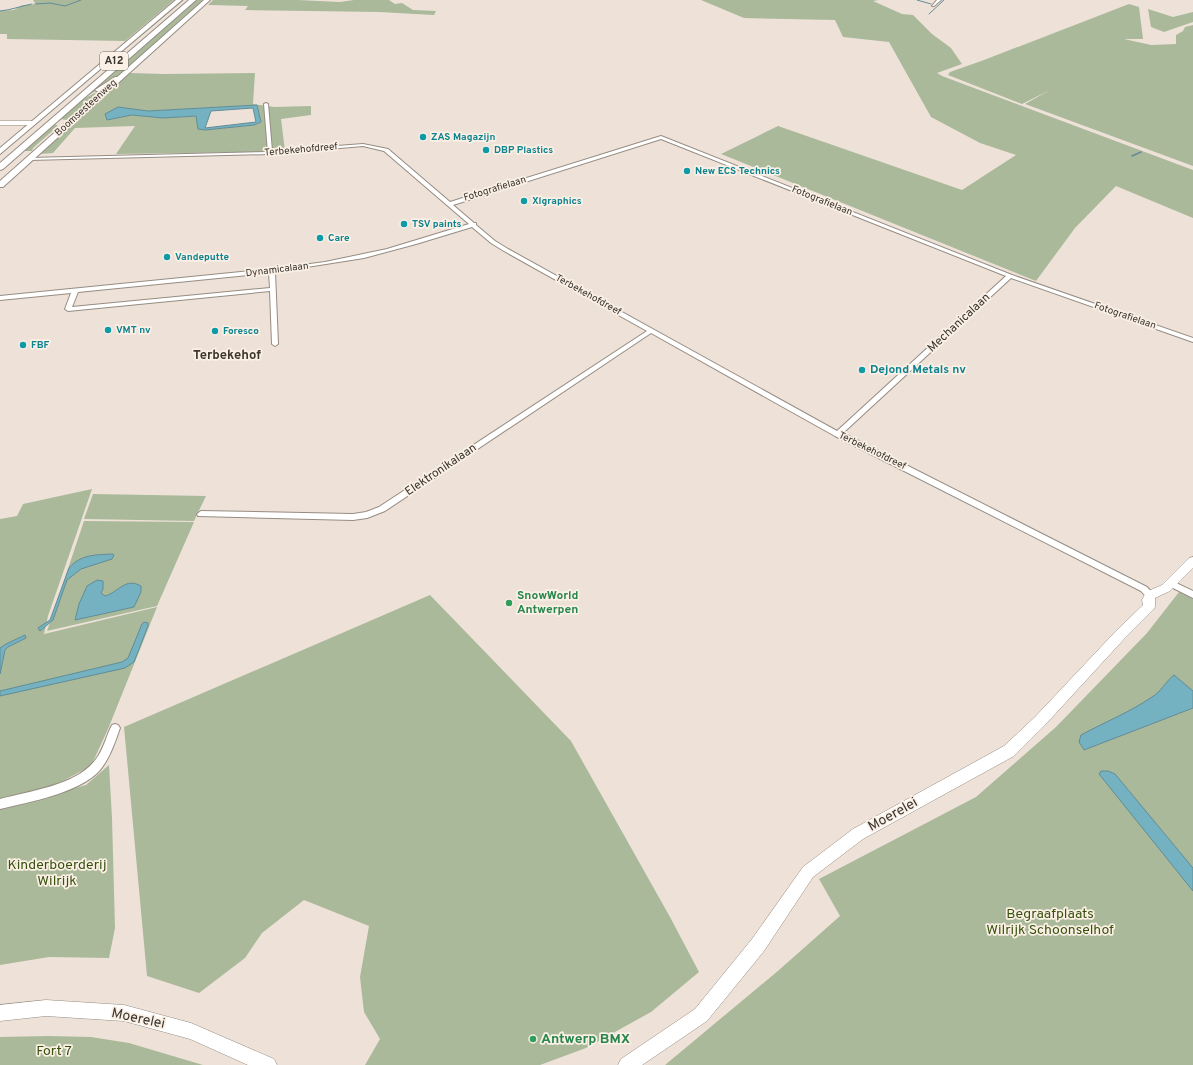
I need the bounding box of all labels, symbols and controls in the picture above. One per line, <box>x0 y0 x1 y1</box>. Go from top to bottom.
road number: A12 <box>100 52 128 70</box>
street label: Boomsesteenweg <box>52 77 120 139</box>
place label: ZAS Magazijn <box>431 131 495 144</box>
marker: ZAS Magazijn <box>418 132 428 142</box>
street label: Terbekehofdreef <box>264 140 339 160</box>
place label: DBP Plastics <box>494 144 553 157</box>
marker: DBP Plastics <box>481 145 491 155</box>
place label: New ECS Technics <box>695 165 780 178</box>
marker: New ECS Technics <box>682 166 692 176</box>
street label: Fotografielaan <box>462 173 528 205</box>
street label: Fotografielaan <box>790 183 854 219</box>
place label: Xlgraphics <box>532 195 582 208</box>
marker: Xlgraphics <box>519 196 529 206</box>
place label: TSV paints <box>412 218 462 231</box>
marker: TSV paints <box>399 219 409 229</box>
place label: Care <box>328 232 350 245</box>
marker: Care <box>315 233 325 243</box>
place label: Vandeputte <box>175 251 230 264</box>
marker: Vandeputte <box>162 252 172 262</box>
street label: Dynamicalaan <box>245 260 309 280</box>
street label: Terbekehofdreef <box>553 272 624 319</box>
street label: Mechanicalaan <box>924 290 994 356</box>
street label: Fotografielaan <box>1092 299 1158 333</box>
place label: VMT nv <box>116 324 151 337</box>
marker: VMT nv <box>103 325 113 335</box>
place label: Foresco <box>223 325 259 338</box>
marker: Foresco <box>210 326 220 336</box>
place label: FBF <box>31 339 50 352</box>
marker: FBF <box>18 340 28 350</box>
district label: Terbekehof <box>193 348 261 364</box>
place label: Dejond Metals nv <box>870 362 966 378</box>
marker: Dejond Metals nv <box>857 365 867 375</box>
street label: Terbekehofdreef <box>836 429 908 473</box>
street label: Elektronikalaan <box>402 440 480 500</box>
place label: SnowWorld Antwerpen <box>517 588 579 618</box>
marker: SnowWorld Antwerpen <box>504 598 514 608</box>
street label: Moerelei <box>865 794 921 836</box>
park label: Kinderboerderij Wilrijk <box>7 857 107 890</box>
park label: Begraafplaats Wilrijk Schoonselhof <box>986 906 1114 939</box>
street label: Moerelei <box>110 1005 166 1033</box>
place label: Antwerp BMX <box>541 1031 630 1048</box>
marker: Antwerp BMX <box>528 1034 538 1044</box>
park label: Fort 7 <box>36 1043 72 1060</box>

